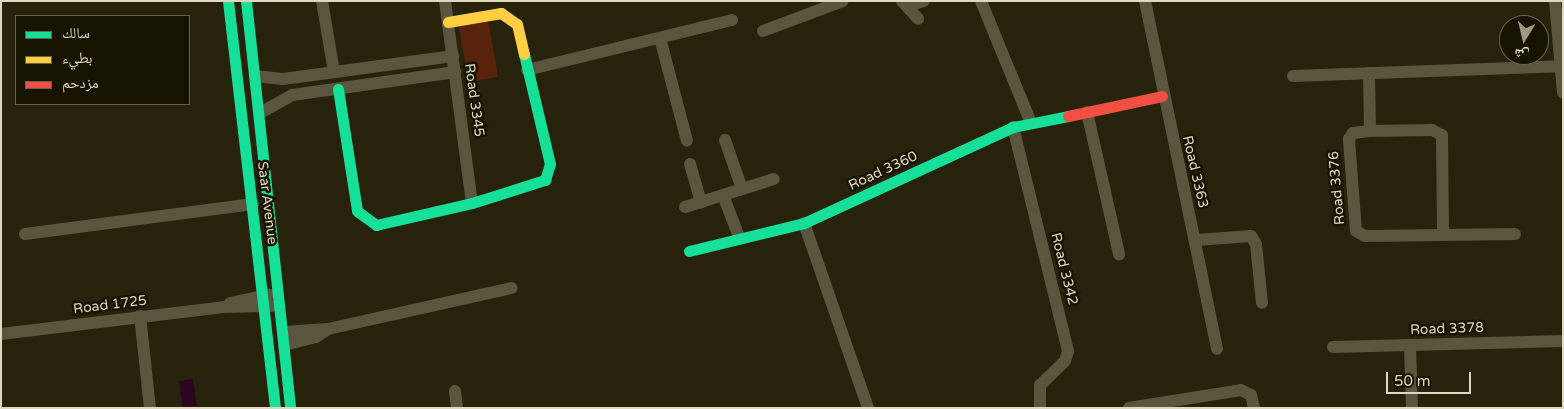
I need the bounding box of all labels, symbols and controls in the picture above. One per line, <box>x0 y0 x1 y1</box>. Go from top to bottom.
legend <box>15 15 190 105</box>
north arrow <box>1499 15 1549 65</box>
text: سالك <box>62 24 90 42</box>
text: ش <box>1513 45 1530 64</box>
text: بطيء <box>62 49 92 67</box>
street label: Road 3345 <box>461 62 487 138</box>
text: مزدحم <box>62 74 99 92</box>
street label: Road 3363 <box>1178 134 1212 210</box>
street label: Road 3360 <box>846 148 920 194</box>
street label: Road 3376 <box>1325 150 1349 226</box>
street label: Saar Avenue <box>254 161 280 245</box>
street label: Road 3342 <box>1047 231 1081 307</box>
street label: Road 1725 <box>72 292 148 318</box>
street label: Road 3378 <box>1410 319 1484 339</box>
scale bar <box>1389 362 1474 394</box>
text: 50 m <box>1394 372 1431 390</box>

